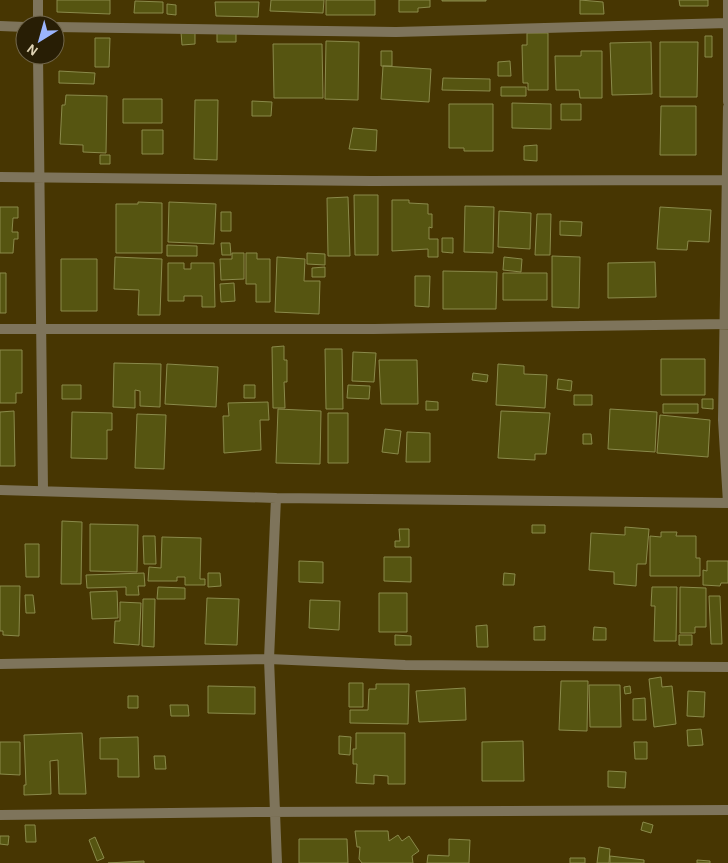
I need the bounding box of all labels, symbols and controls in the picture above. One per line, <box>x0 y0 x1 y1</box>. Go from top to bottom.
north arrow <box>15 15 65 65</box>
text: N <box>25 41 41 58</box>

